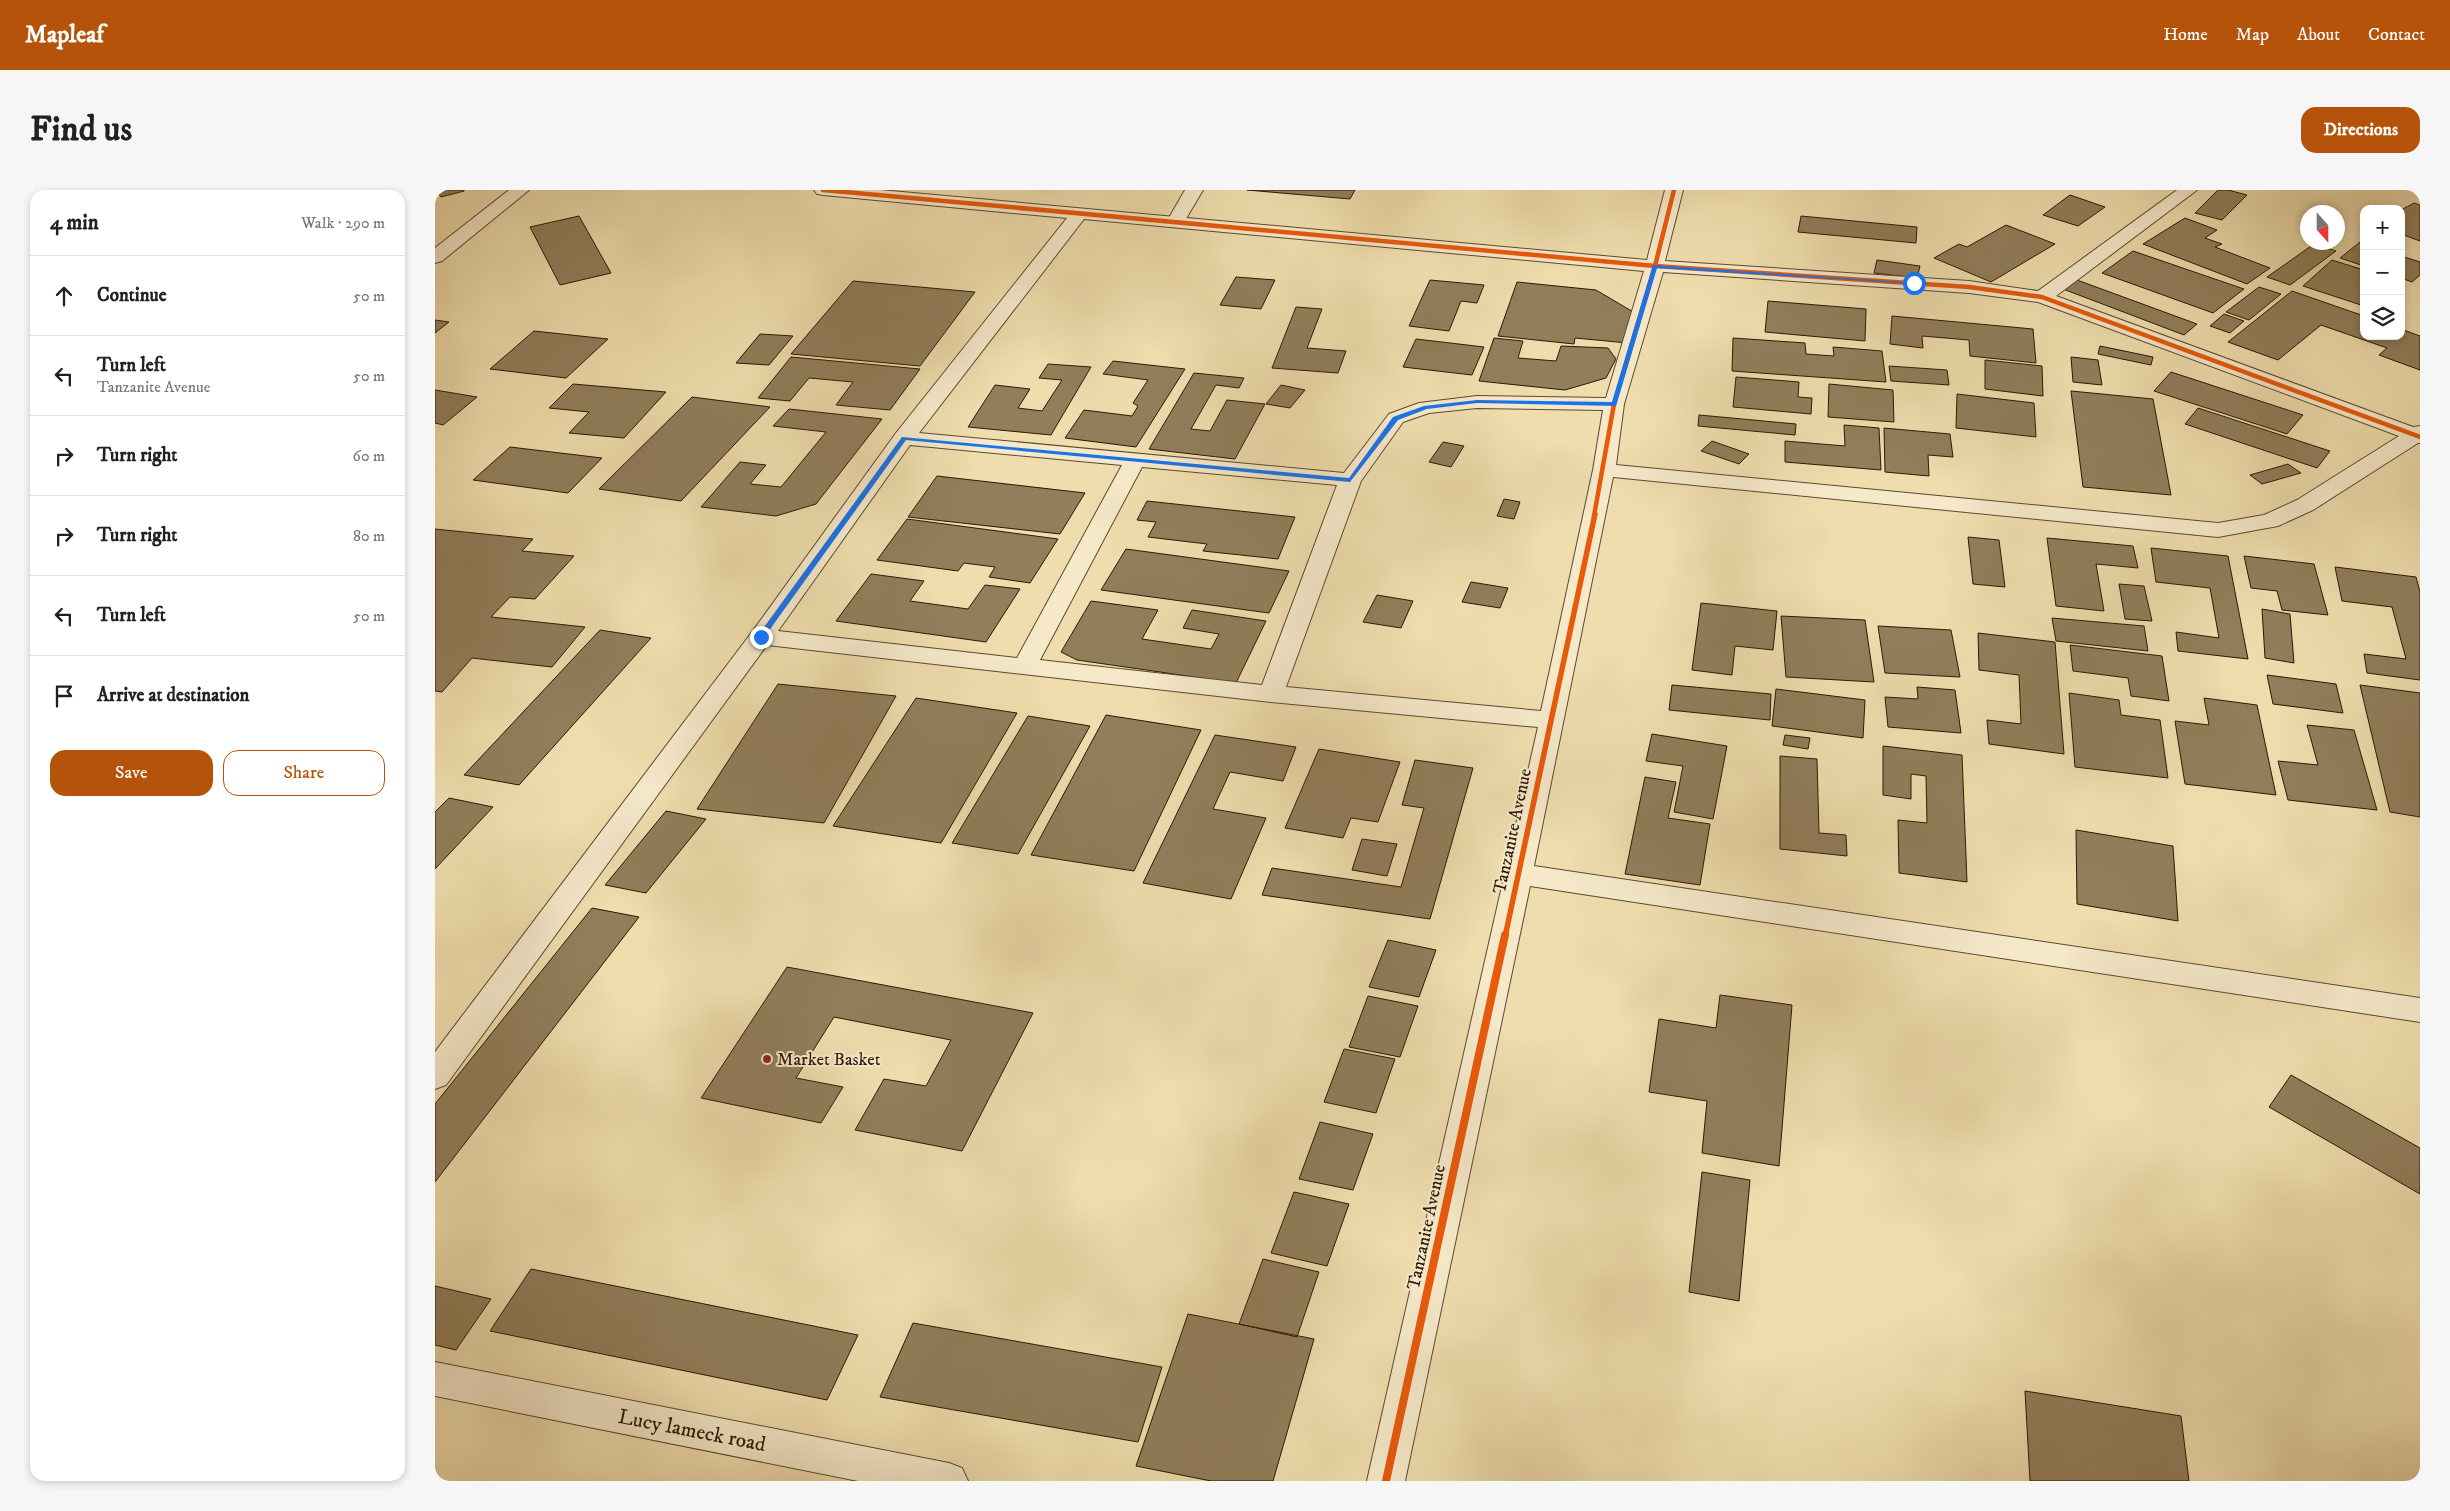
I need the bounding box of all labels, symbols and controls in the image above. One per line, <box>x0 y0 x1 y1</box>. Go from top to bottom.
text: Mapleaf <box>25 20 104 50</box>
text: Home <box>2163 24 2208 46</box>
text: Map <box>2236 24 2269 46</box>
text: About <box>2297 24 2340 46</box>
text: Contact <box>2368 24 2425 46</box>
button: Directions <box>2301 107 2420 153</box>
text: Find us <box>30 108 132 152</box>
north arrow <box>2300 205 2345 250</box>
map controls <box>2360 205 2405 340</box>
button: + <box>2360 205 2405 250</box>
text: 4 min <box>50 210 99 236</box>
text: Walk · 290 m <box>301 213 385 233</box>
button: − <box>2360 250 2405 295</box>
route start <box>1903 272 1926 295</box>
icon: ahead <box>50 282 78 310</box>
text: Continue <box>97 284 167 307</box>
text: 50 m <box>353 286 385 306</box>
button: layers <box>2360 295 2405 340</box>
text: Turn left <box>97 354 166 377</box>
icon: left <box>50 362 78 390</box>
text: 50 m <box>353 366 385 386</box>
text: Tanzanite Avenue <box>97 377 210 397</box>
icon: right <box>50 442 78 470</box>
text: Turn right <box>97 444 177 467</box>
text: 60 m <box>353 446 385 466</box>
icon: right <box>50 522 78 550</box>
text: Turn right <box>97 524 177 547</box>
text: 80 m <box>353 526 385 546</box>
icon: left <box>50 602 78 630</box>
text: Turn left <box>97 604 166 627</box>
text: 50 m <box>353 606 385 626</box>
route end <box>750 626 773 649</box>
icon: arrive <box>50 682 78 710</box>
text: Arrive at destination <box>97 684 249 707</box>
button: Save <box>50 750 213 796</box>
button: Share <box>223 750 385 796</box>
street label: Tanzanite Avenue <box>1489 767 1537 896</box>
place label: Market Basket <box>777 1049 881 1071</box>
marker: Market Basket <box>761 1053 773 1065</box>
street label: Tanzanite Avenue <box>1403 1163 1451 1292</box>
street label: Lucy lameck road <box>616 1404 768 1458</box>

